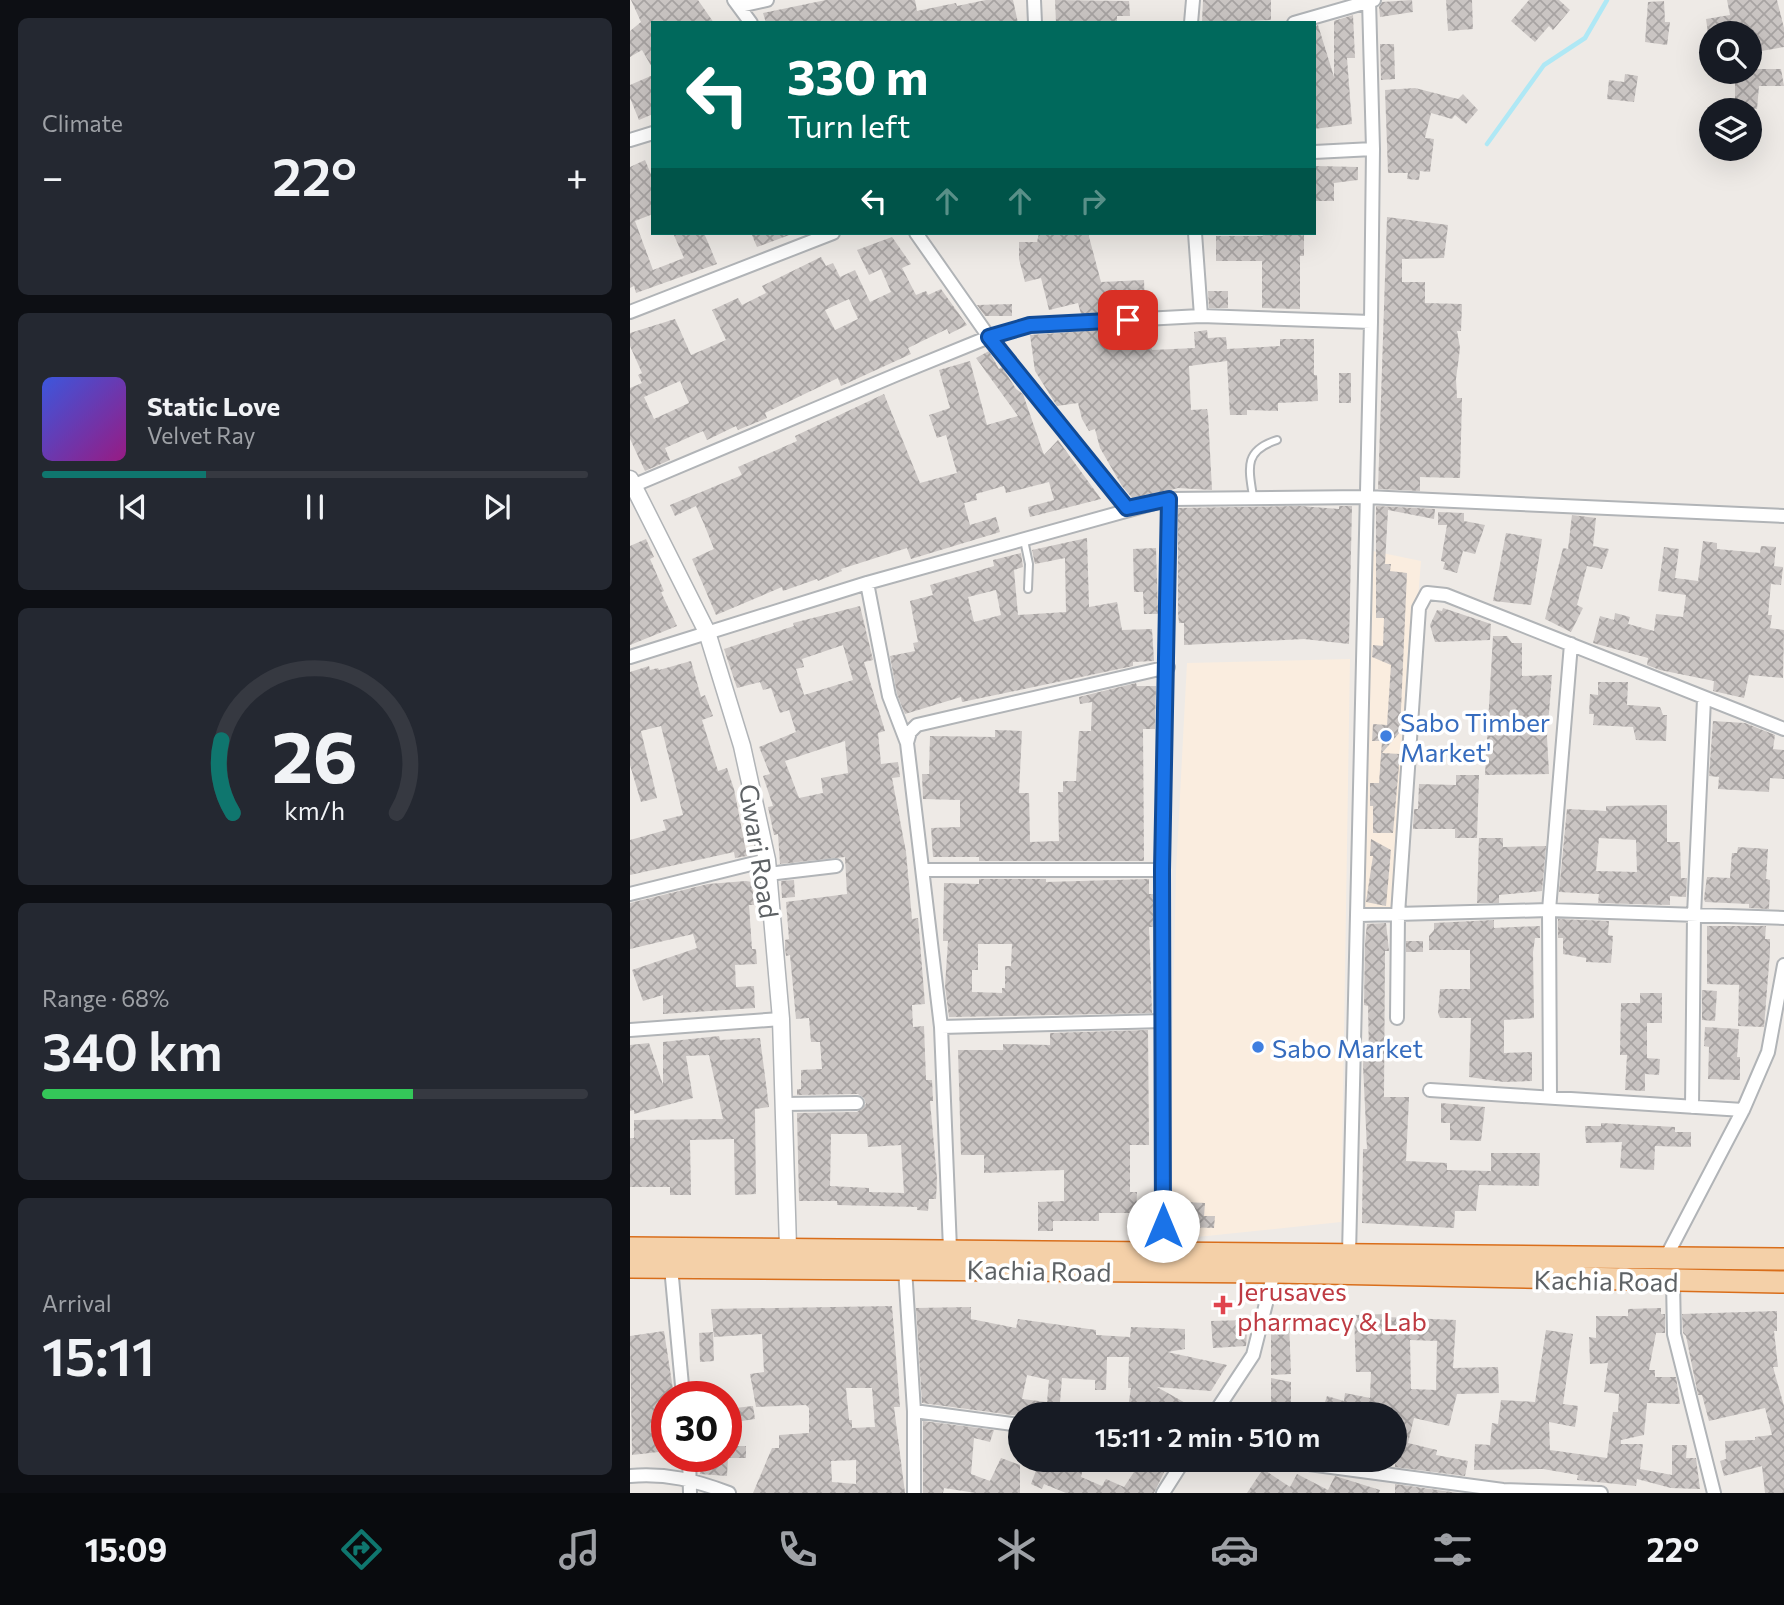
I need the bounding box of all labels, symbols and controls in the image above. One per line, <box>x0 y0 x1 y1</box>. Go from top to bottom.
map controls <box>1699 21 1762 161</box>
button: search <box>1699 21 1762 84</box>
text: 330 m <box>787 45 928 105</box>
icon: left <box>672 49 763 140</box>
button: layers <box>1699 98 1762 161</box>
text: Turn left <box>787 105 911 145</box>
text: Climate <box>42 109 123 137</box>
text: 22° <box>272 143 357 207</box>
text: − <box>42 152 64 199</box>
text: + <box>566 152 588 199</box>
icon: left <box>855 182 893 220</box>
icon: ahead <box>928 182 966 220</box>
icon: ahead <box>1001 182 1039 220</box>
icon: right <box>1074 182 1112 220</box>
pin <box>1098 290 1158 350</box>
icon: arrive <box>1109 301 1147 339</box>
text: Static Love <box>147 390 280 421</box>
text: Velvet Ray <box>147 421 255 449</box>
icon: previous <box>114 488 152 526</box>
icon: pause <box>296 488 334 526</box>
icon: next <box>478 488 516 526</box>
place label: Sabo Timber Market' <box>1400 706 1550 767</box>
text: 26 <box>272 709 358 798</box>
marker: Sabo Timber Market' <box>1378 728 1394 744</box>
street label: Gwari Road <box>734 782 786 920</box>
text: km/h <box>285 794 345 824</box>
text: Range · 68% <box>42 984 169 1012</box>
text: 340 km <box>42 1018 223 1082</box>
place label: Sabo Market <box>1272 1032 1423 1063</box>
marker: Sabo Market <box>1250 1039 1266 1055</box>
position arrow <box>1126 1189 1200 1263</box>
street label: Kachia Road <box>966 1253 1112 1287</box>
street label: Kachia Road <box>1533 1263 1679 1297</box>
place label: Jerusaves pharmacy & Lab <box>1237 1275 1427 1336</box>
text: Arrival <box>42 1289 112 1317</box>
marker: Jerusaves pharmacy & Lab <box>1215 1297 1231 1313</box>
text: 15:11 <box>42 1323 155 1387</box>
speed limit sign: 30 <box>651 1381 742 1472</box>
text: 15:11 · 2 min · 510 m <box>1095 1421 1320 1452</box>
icon: directions <box>337 1525 386 1574</box>
icon: music <box>555 1525 604 1574</box>
icon: phone <box>773 1525 822 1574</box>
icon: climate <box>992 1525 1041 1574</box>
icon: car <box>1210 1525 1259 1574</box>
icon: filters <box>1428 1525 1477 1574</box>
text: 15:09 <box>85 1529 167 1569</box>
text: 22° <box>1647 1529 1699 1569</box>

